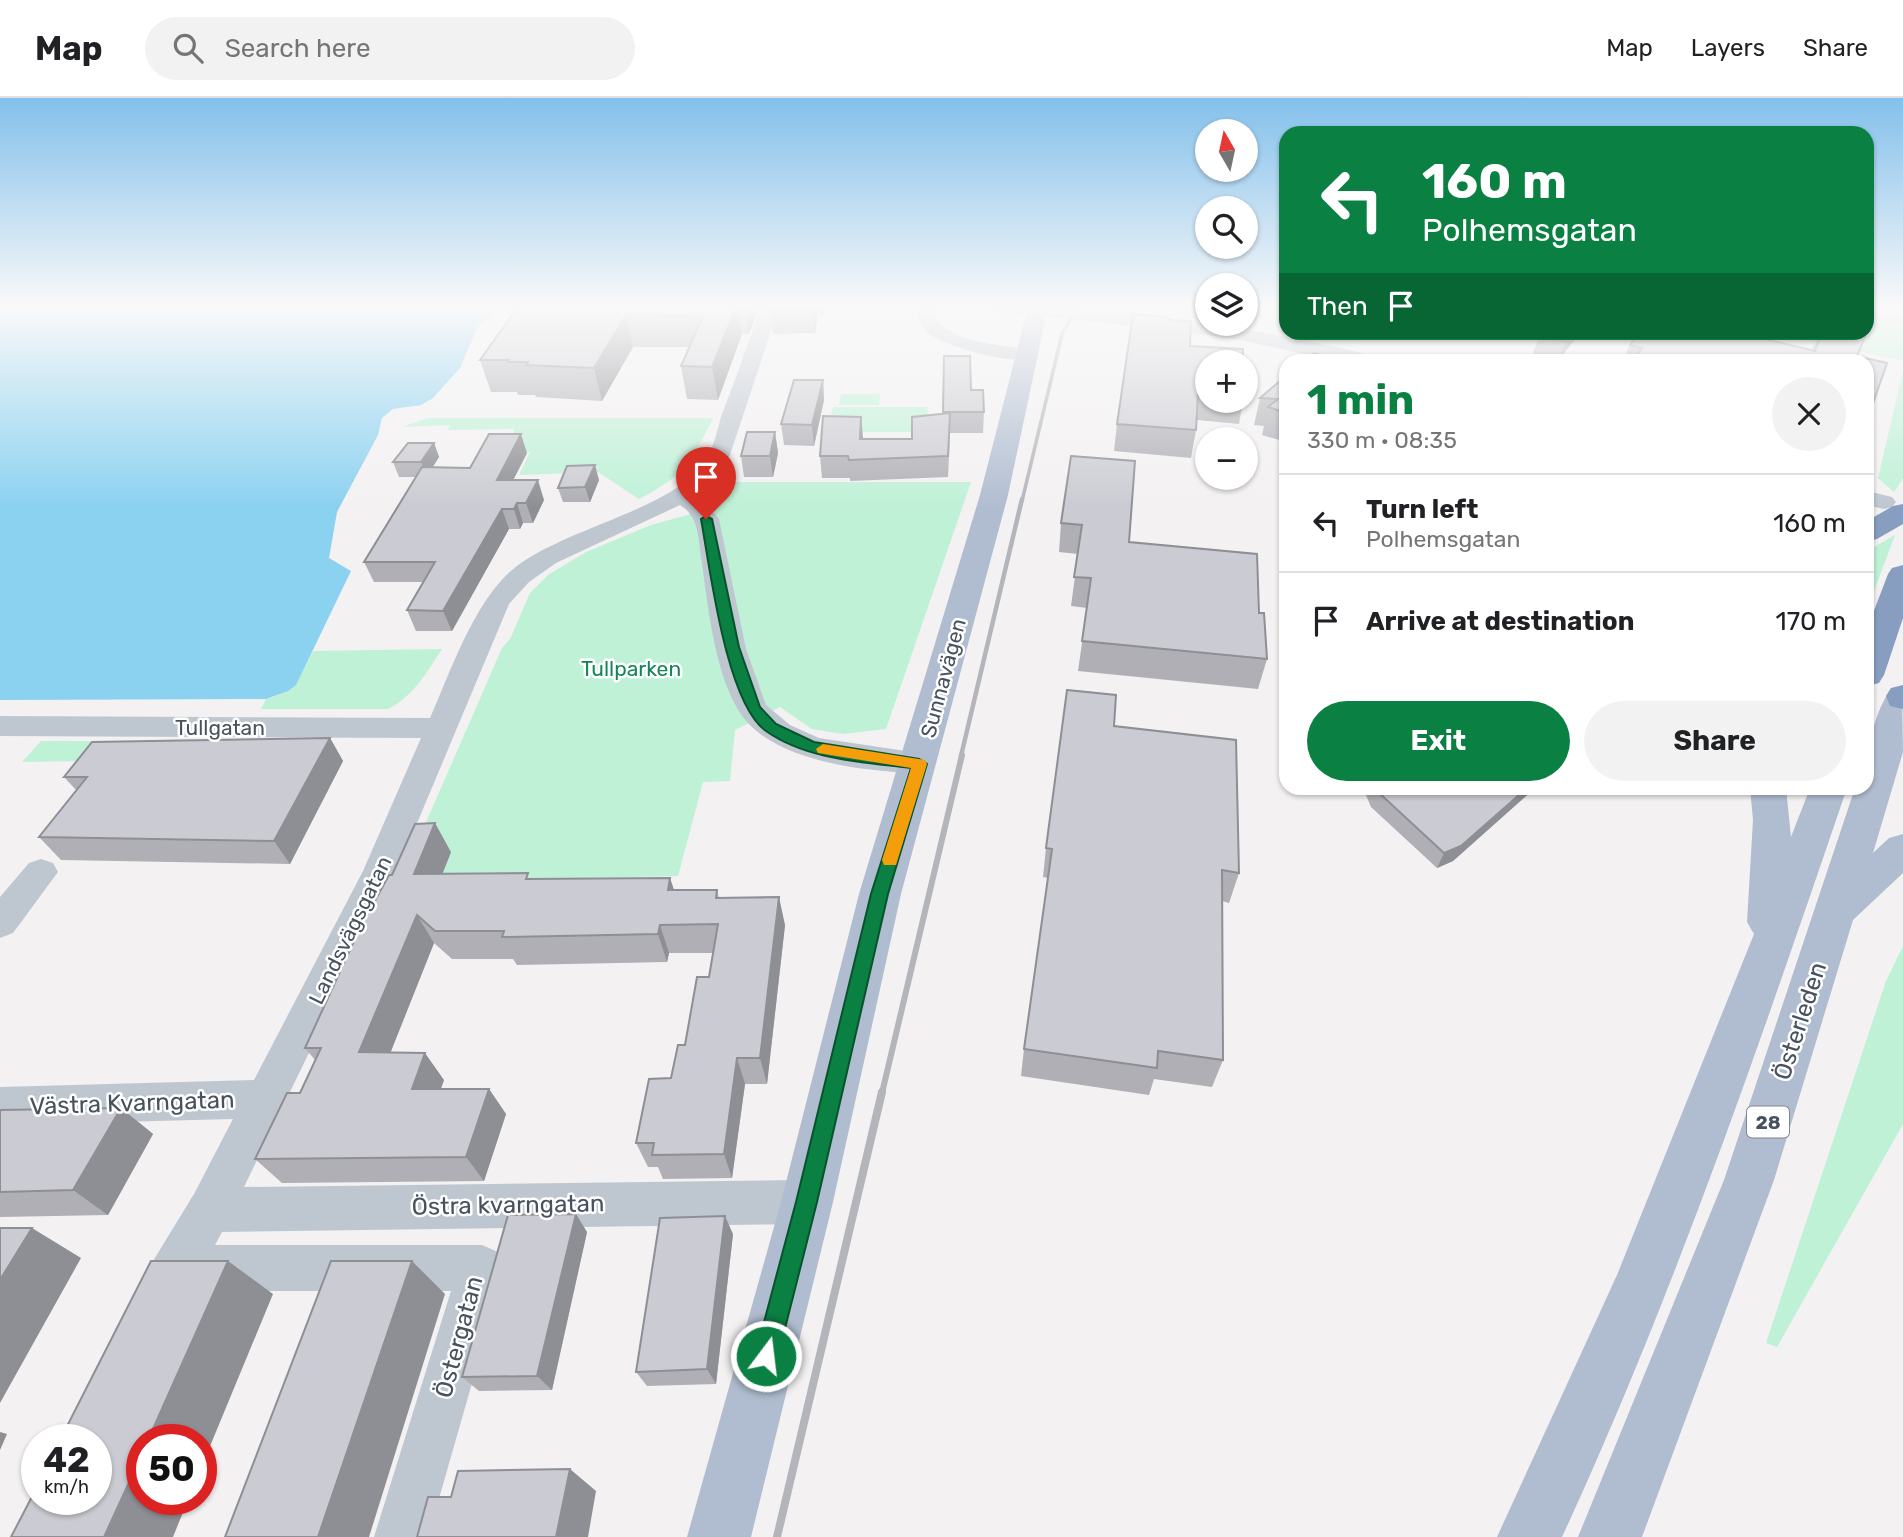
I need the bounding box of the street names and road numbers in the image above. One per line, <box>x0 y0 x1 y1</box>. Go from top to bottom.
street label: Sunnavägen <box>915 616 971 740</box>
street label: Tullgatan <box>175 715 265 740</box>
street label: Landsvägsgatan <box>303 852 397 1008</box>
street label: Österleden <box>1768 959 1832 1083</box>
street label: Västra Kvarngatan <box>29 1085 235 1121</box>
road number: 28 <box>1747 1106 1789 1138</box>
street label: Östra kvarngatan <box>411 1189 605 1221</box>
street label: Östergatan <box>429 1273 489 1401</box>

